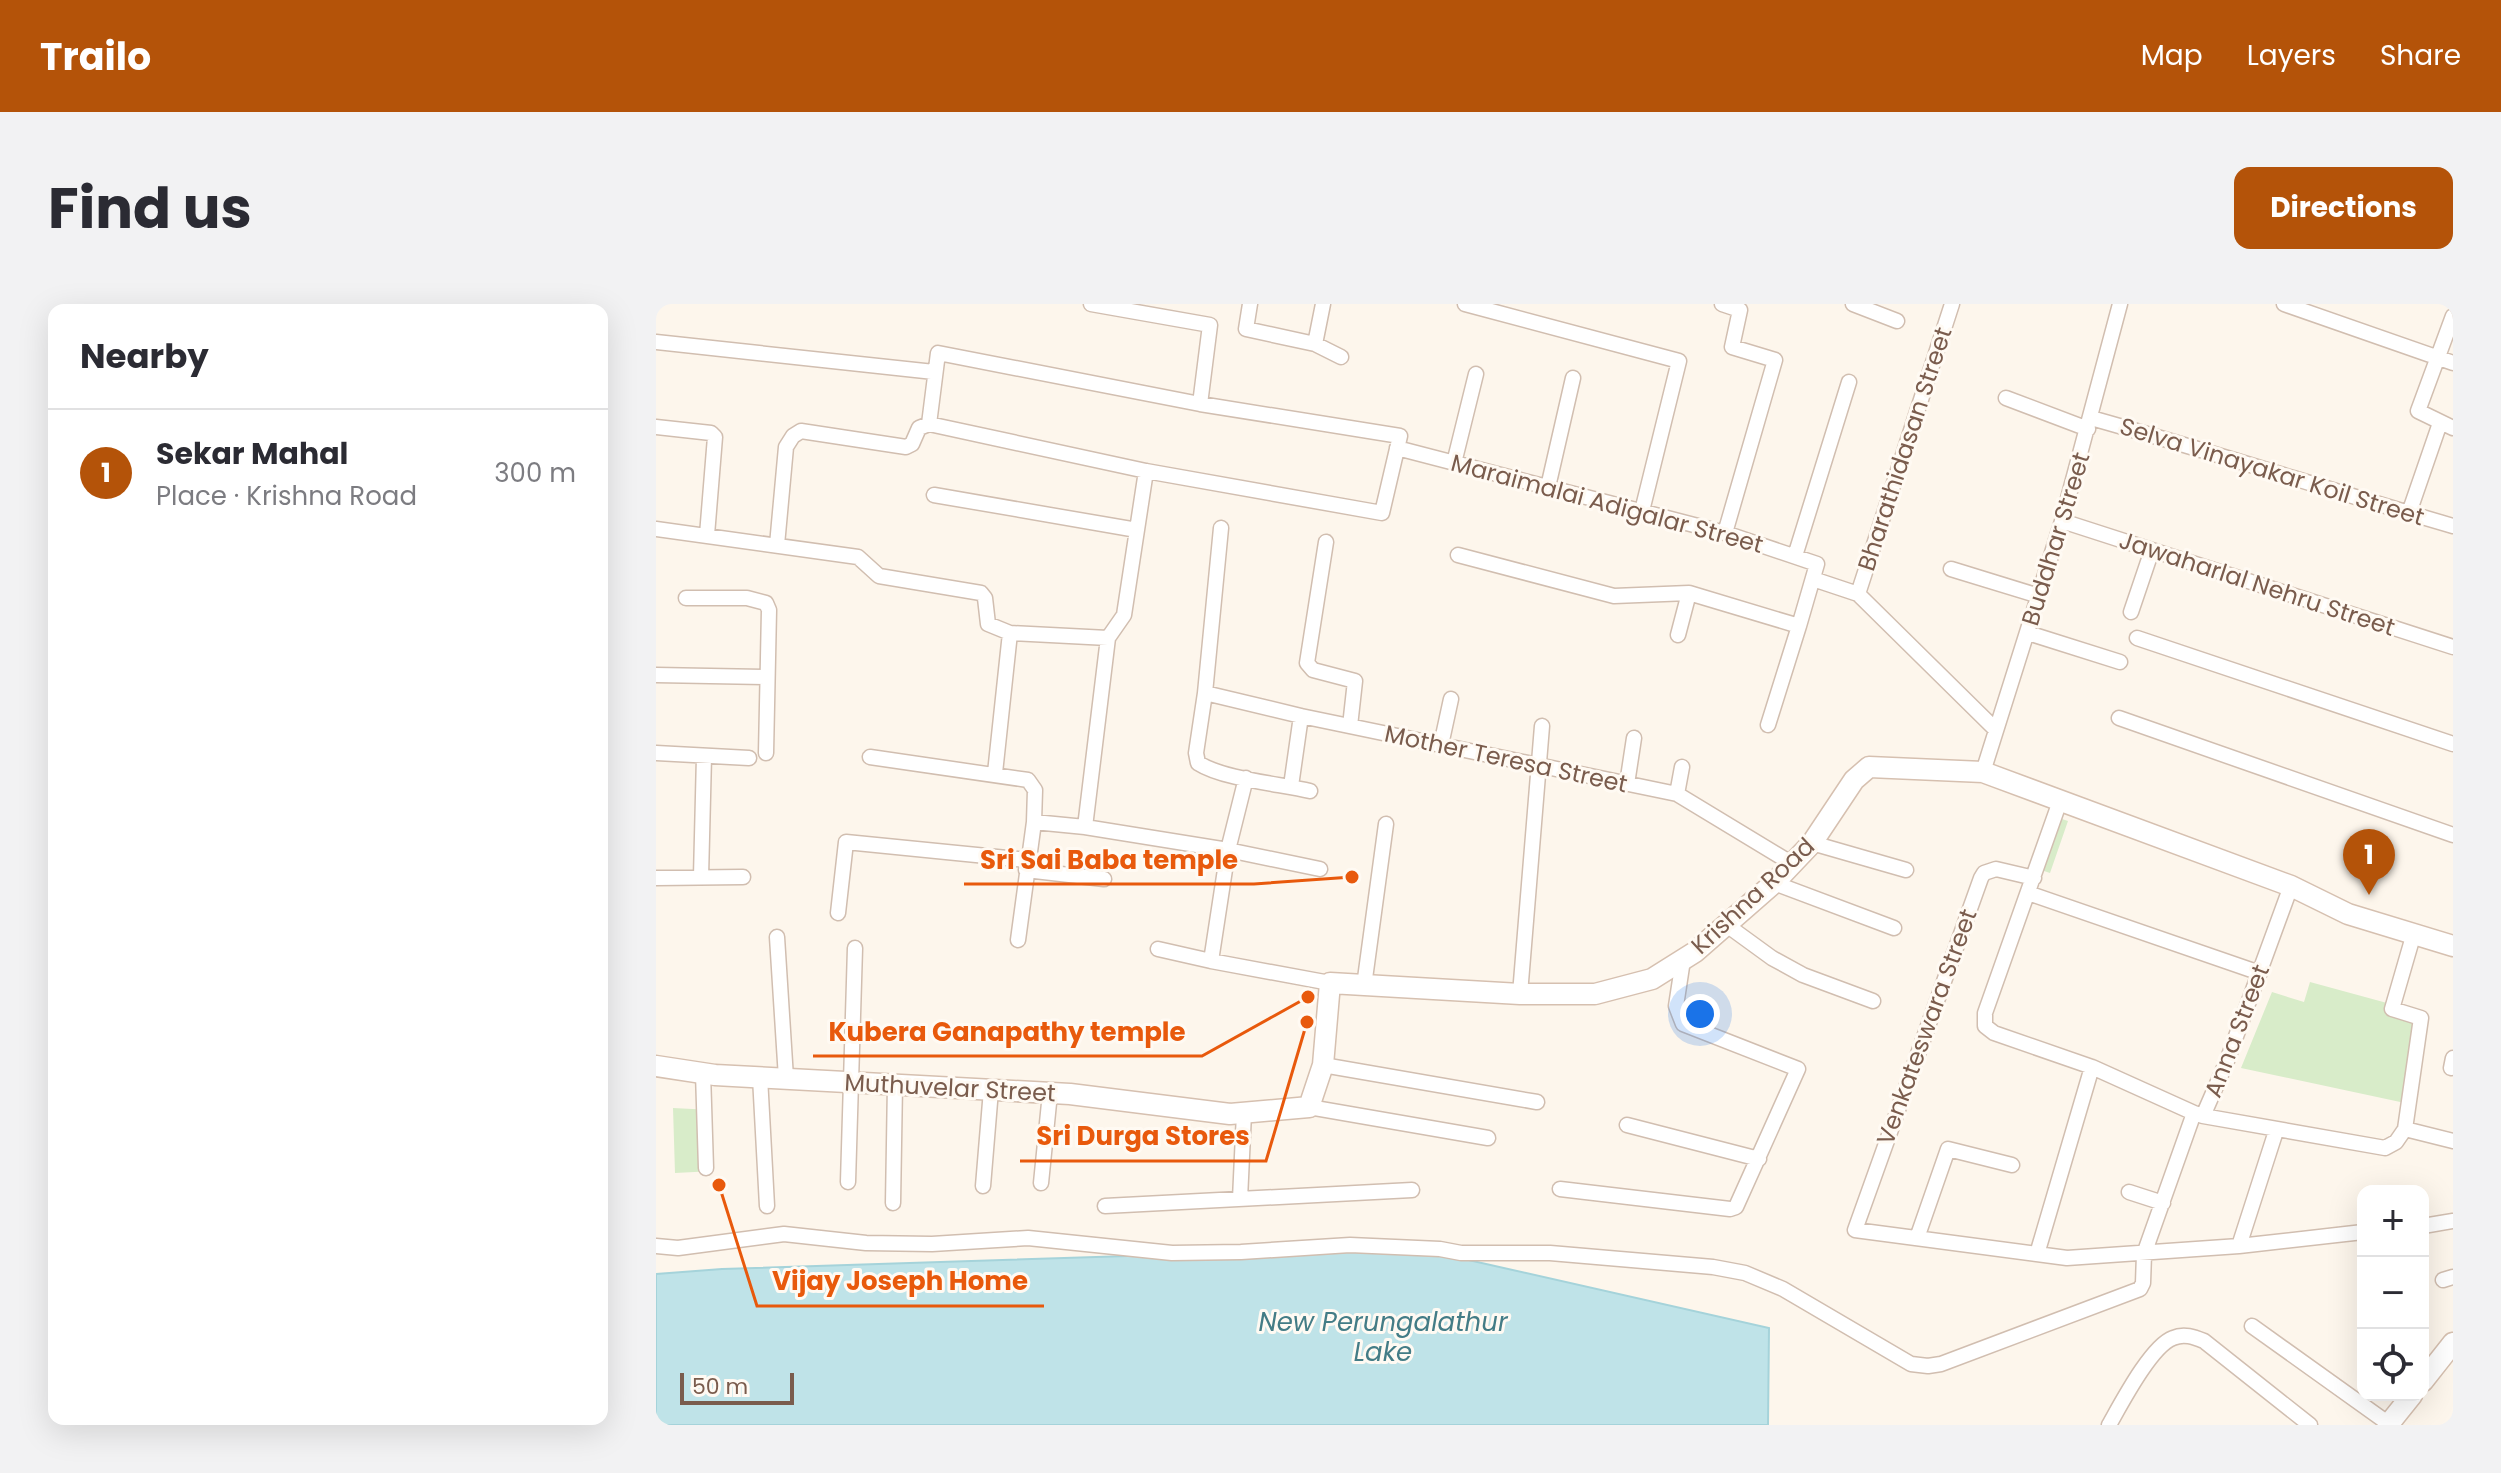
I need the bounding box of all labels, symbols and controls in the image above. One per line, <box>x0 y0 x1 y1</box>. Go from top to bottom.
text: Trailo <box>40 30 151 83</box>
text: Map <box>2141 36 2203 75</box>
text: Layers <box>2247 36 2336 75</box>
text: Share <box>2380 36 2461 75</box>
button: Directions <box>2234 167 2453 249</box>
text: Find us <box>48 169 252 248</box>
street label: Bharathidasan Street <box>1849 323 1960 575</box>
text: Nearby <box>80 332 209 380</box>
street label: Selva Vinayakar Koil Street <box>2116 409 2428 534</box>
text: Sekar Mahal <box>156 432 348 475</box>
street label: Maraimalai Adigalar Street <box>1447 446 1767 561</box>
street label: Buddhar Street <box>2013 448 2098 630</box>
text: 1 <box>101 455 111 491</box>
text: 300 m <box>494 455 576 491</box>
text: Place · Krishna Road <box>156 478 417 514</box>
street label: Jawaharlal Nehru Street <box>2115 523 2399 644</box>
street label: Mother Teresa Street <box>1382 717 1631 800</box>
pin: 1 <box>2343 829 2395 895</box>
street label: Krishna Road <box>1684 830 1822 961</box>
callout: Sri Sai Baba temple <box>964 834 1254 884</box>
text: Sri Sai Baba temple <box>980 842 1238 878</box>
street label: Venkateswara Street <box>1868 904 1985 1149</box>
street label: Anna Street <box>2196 960 2277 1102</box>
your location <box>1680 994 1720 1034</box>
callout: Kubera Ganapathy temple <box>813 1006 1202 1056</box>
text: Kubera Ganapathy temple <box>828 1014 1186 1050</box>
street label: Muthuvelar Street <box>844 1065 1057 1110</box>
callout: Sri Durga Stores <box>1020 1111 1266 1161</box>
text: Sri Durga Stores <box>1036 1118 1250 1154</box>
map controls <box>2357 1185 2429 1401</box>
button: + <box>2357 1185 2429 1257</box>
callout: Vijay Joseph Home <box>757 1256 1044 1306</box>
button: − <box>2357 1257 2429 1329</box>
text: Vijay Joseph Home <box>772 1263 1028 1299</box>
water label: New Perungalathur Lake <box>1258 1304 1509 1370</box>
button: locate <box>2357 1329 2429 1401</box>
scale bar <box>680 1369 794 1405</box>
text: 50 m <box>692 1371 748 1402</box>

